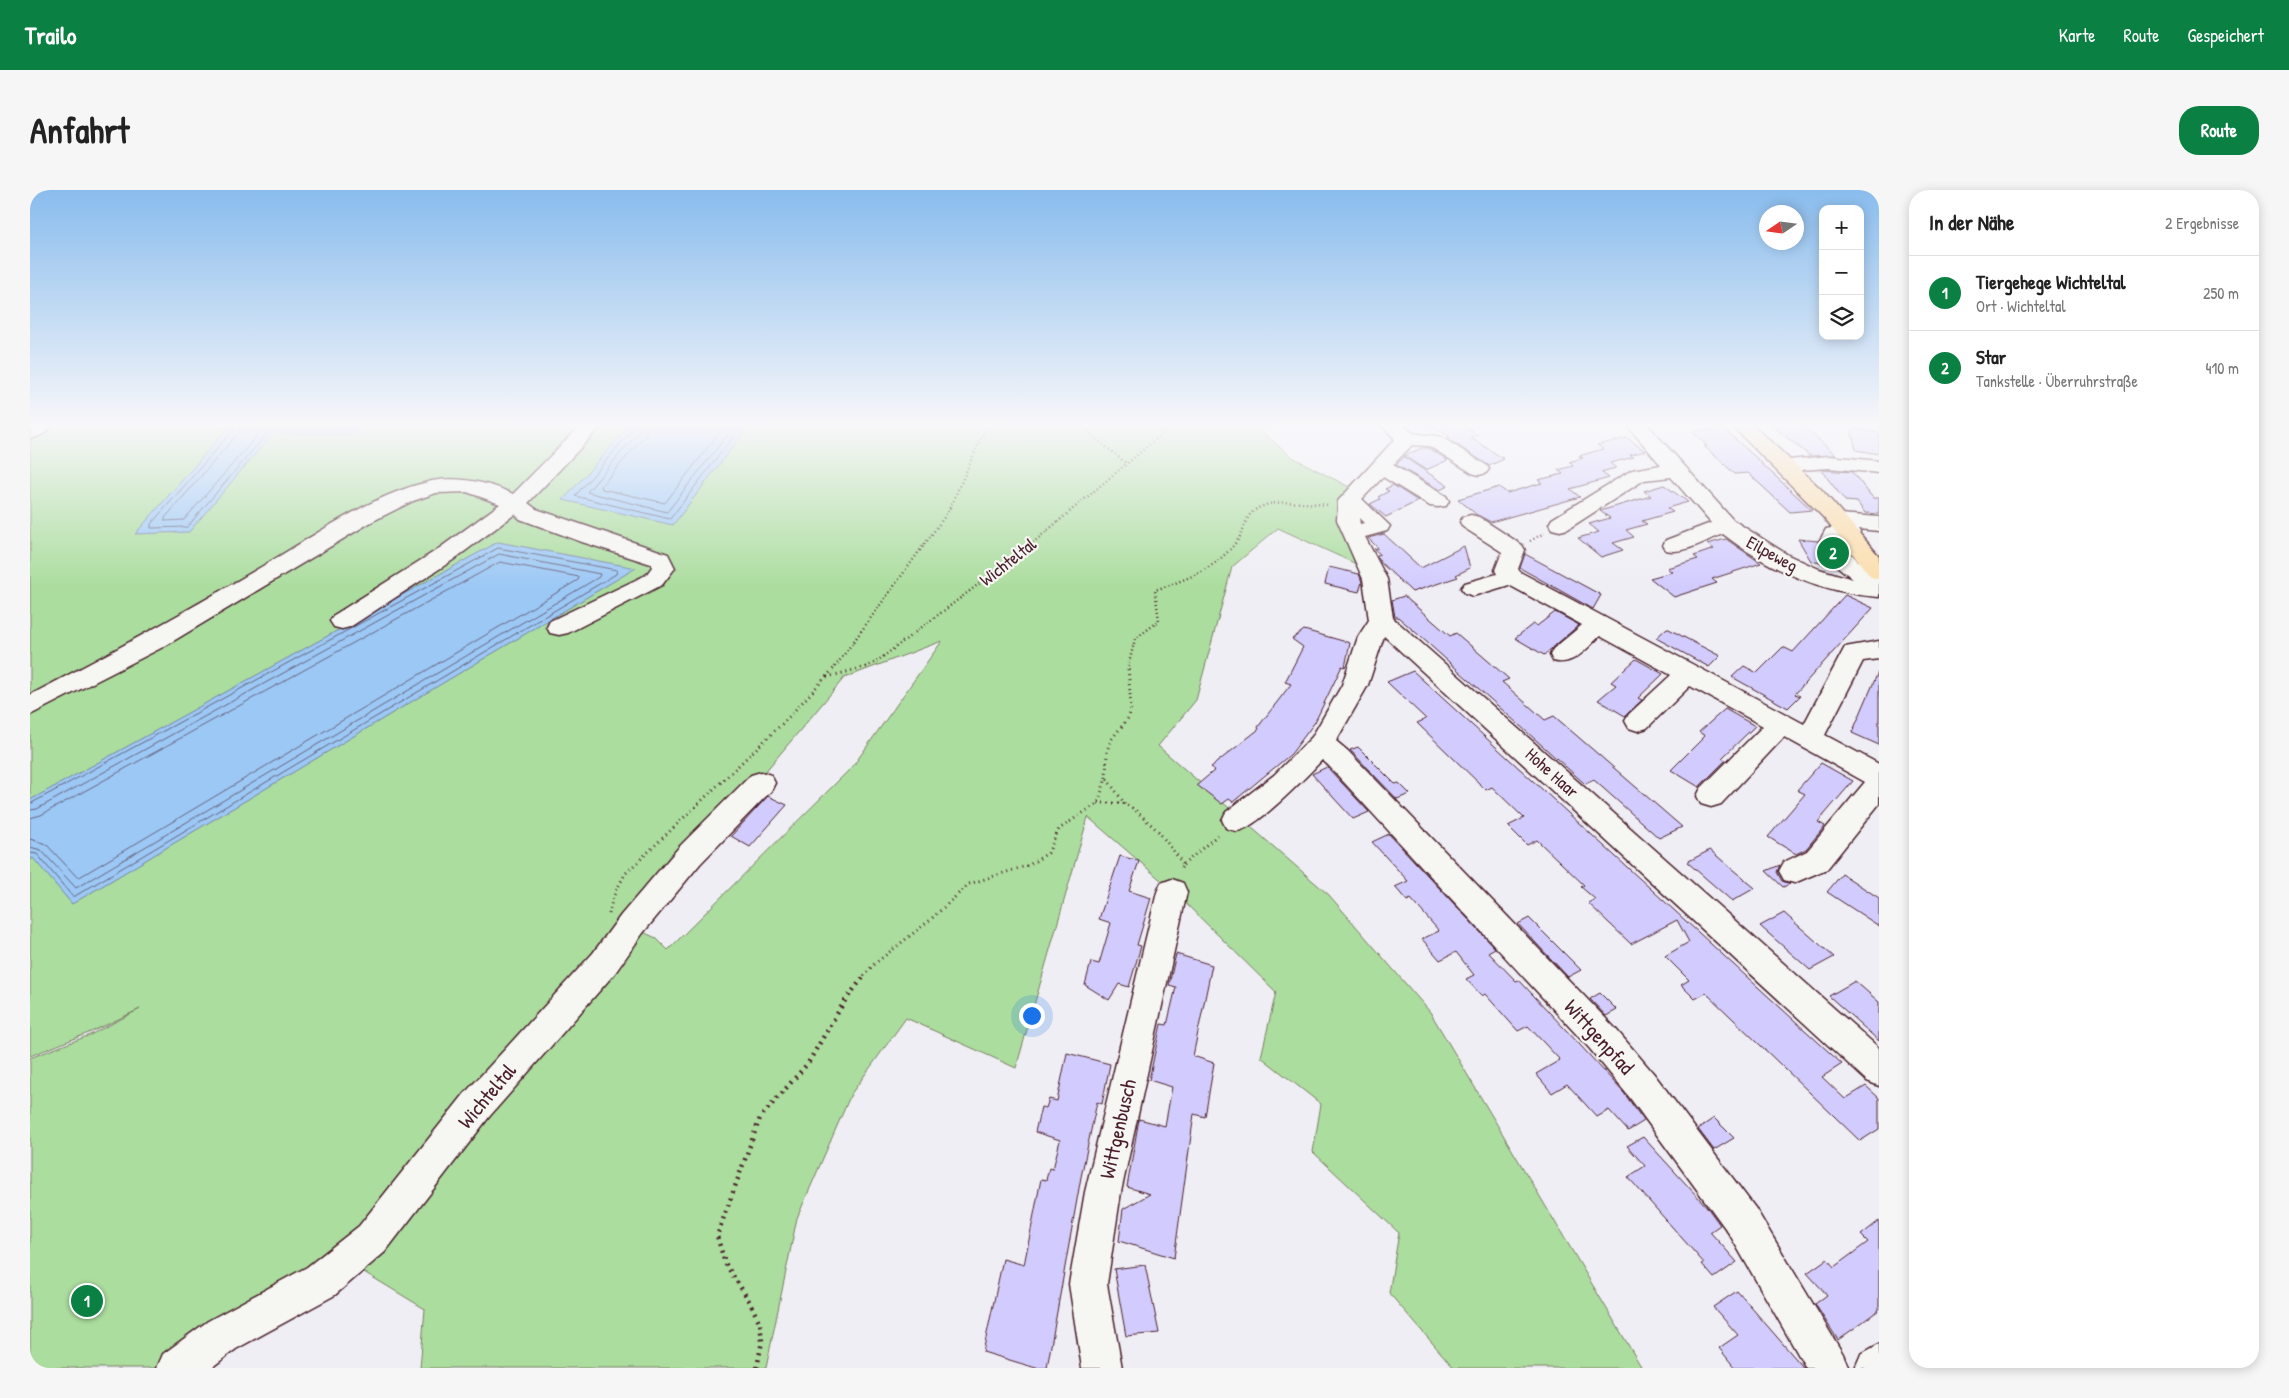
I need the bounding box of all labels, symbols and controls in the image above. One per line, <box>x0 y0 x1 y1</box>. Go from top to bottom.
text: Trailo <box>25 19 76 51</box>
text: Karte <box>2059 23 2096 48</box>
text: Route <box>2124 23 2160 48</box>
text: Gespeichert <box>2188 23 2264 48</box>
button: Route <box>2179 106 2259 155</box>
text: Anfahrt <box>30 107 129 154</box>
north arrow <box>1759 205 1804 250</box>
map controls <box>1819 205 1864 340</box>
button: + <box>1819 205 1864 250</box>
text: In der Nähe <box>1929 208 2014 237</box>
text: 2 Ergebnisse <box>2165 212 2239 234</box>
button: − <box>1819 250 1864 295</box>
text: Tiergehege Wichteltal <box>1976 269 2125 295</box>
text: 1 <box>1942 282 1948 304</box>
text: 250 m <box>2203 282 2239 304</box>
button: layers <box>1819 295 1864 340</box>
text: Ort · Wichteltal <box>1976 295 2066 317</box>
text: Star <box>1976 344 2006 370</box>
text: 2 <box>1941 357 1949 379</box>
text: 410 m <box>2205 357 2239 379</box>
text: Tankstelle · Überruhrstraße <box>1976 370 2138 392</box>
street label: Eilpeweg <box>1742 529 1802 578</box>
street label: Wichteltal <box>974 531 1041 592</box>
pin: 2 <box>1817 534 1849 572</box>
street label: Hohe Haar <box>1520 742 1585 803</box>
street label: Wittgenpfad <box>1558 993 1641 1081</box>
your location <box>1019 1003 1045 1029</box>
street label: Wichteltal <box>451 1057 523 1134</box>
street label: Wittgenbusch <box>1092 1076 1143 1182</box>
pin: 1 <box>71 1282 103 1320</box>

